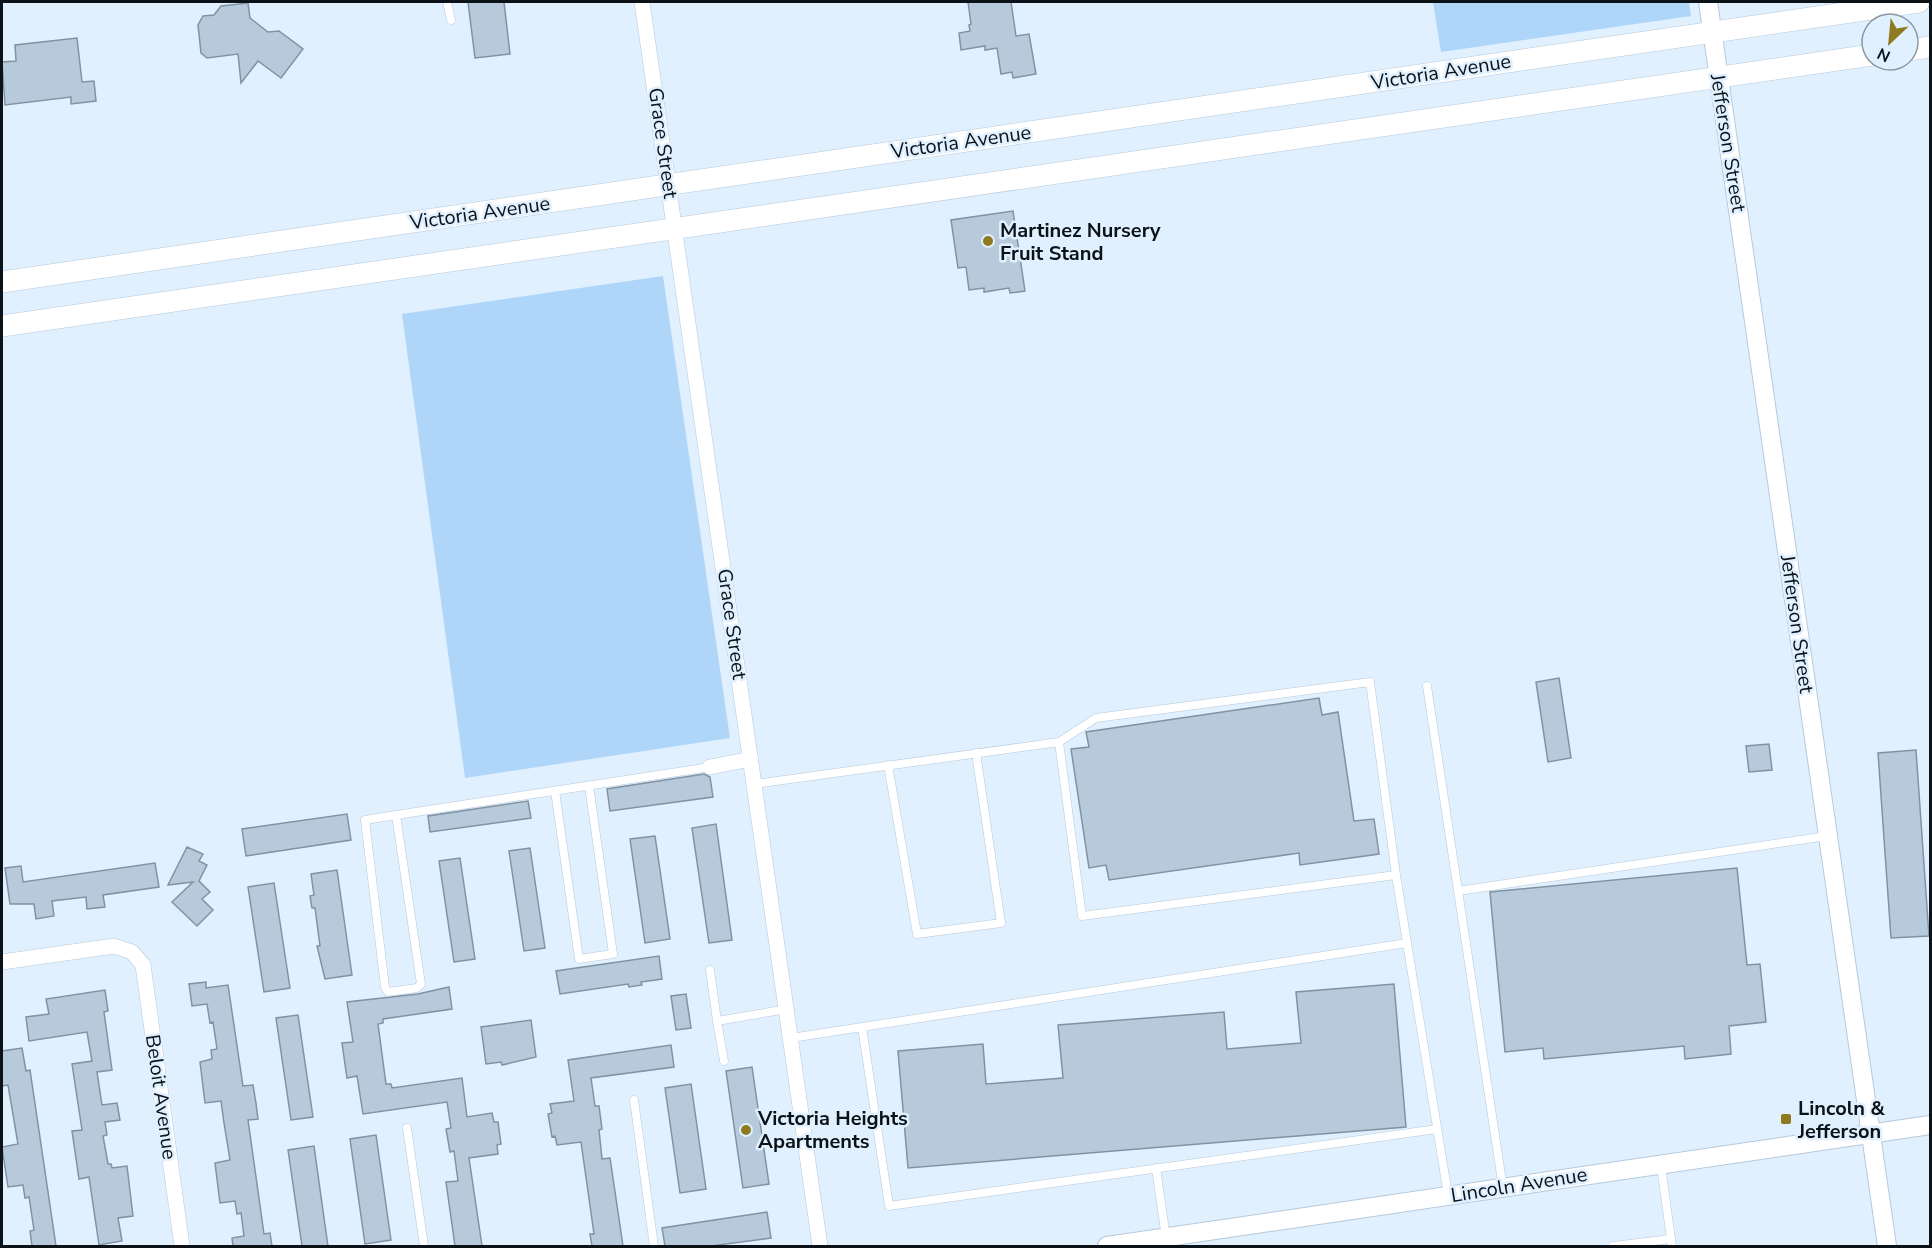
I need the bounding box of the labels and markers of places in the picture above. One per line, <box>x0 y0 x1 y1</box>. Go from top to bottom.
place label: Martinez Nursery Fruit Stand <box>1000 217 1161 267</box>
marker: Martinez Nursery Fruit Stand <box>981 234 995 248</box>
place label: Lincoln & Jefferson <box>1797 1095 1885 1145</box>
place label: Victoria Heights Apartments <box>757 1105 908 1155</box>
marker: Lincoln & Jefferson <box>1779 1112 1793 1126</box>
marker: Victoria Heights Apartments <box>739 1123 753 1137</box>

